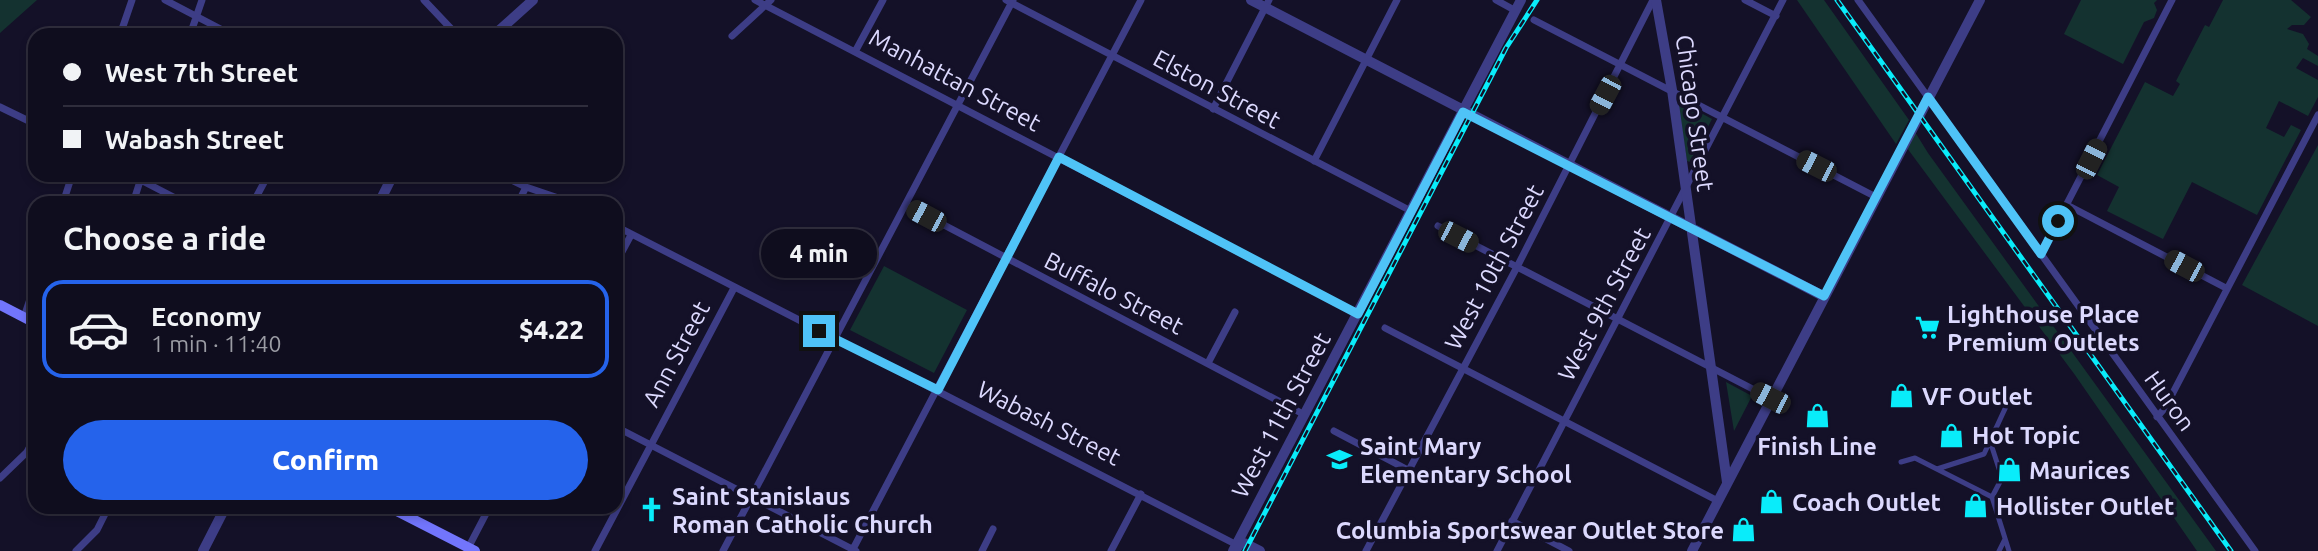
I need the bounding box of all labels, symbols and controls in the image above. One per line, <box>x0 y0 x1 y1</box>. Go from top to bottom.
street label: Manhattan Street <box>865 23 1046 137</box>
street label: Chicago Street <box>1671 33 1719 194</box>
street label: Elston Street <box>1149 44 1286 134</box>
text: West 7th Street <box>105 58 298 87</box>
car <box>1586 72 1625 118</box>
text: Wabash Street <box>105 125 284 154</box>
car <box>2073 136 2110 182</box>
car <box>1793 147 1840 185</box>
street label: West 10th Street <box>1439 179 1549 354</box>
car <box>903 197 950 235</box>
route start <box>2042 205 2074 237</box>
car <box>1435 218 1482 256</box>
text: Choose a ride <box>63 220 266 256</box>
street label: West 9th Street <box>1552 222 1656 385</box>
callout: 4 min <box>761 230 877 278</box>
text: 4 min <box>790 241 848 266</box>
street label: Buffalo Street <box>1040 246 1189 340</box>
car <box>2161 247 2208 285</box>
street label: Ann Street <box>637 296 715 411</box>
icon: car <box>67 298 130 361</box>
place label: Lighthouse Place Premium Outlets <box>1947 301 2140 356</box>
text: Economy <box>151 302 261 331</box>
supermarket icon: Lighthouse Place Premium Outlets <box>1913 314 1941 342</box>
text: $4.22 <box>519 315 584 344</box>
route end <box>803 315 835 347</box>
street label: West 11th Street <box>1226 327 1336 502</box>
text: 1 min · 11:40 <box>151 331 282 356</box>
street label: Huron <box>2139 366 2201 436</box>
street label: Wabash Street <box>973 375 1126 471</box>
car <box>1747 379 1794 417</box>
shop icon: VF Outlet <box>1888 382 1916 410</box>
place label: VF Outlet <box>1922 383 2033 410</box>
shop icon: Finish Line <box>1803 401 1831 429</box>
button: Confirm <box>63 420 588 500</box>
shop icon: Hot Topic <box>1938 421 1966 449</box>
place label: Hot Topic <box>1972 422 2080 449</box>
place label: Saint Mary Elementary School <box>1360 433 1572 488</box>
place label: Finish Line <box>1757 433 1877 460</box>
school or university icon: Saint Mary Elementary School <box>1326 446 1354 474</box>
shop icon: Maurices <box>1995 456 2023 484</box>
place label: Maurices <box>2029 457 2130 484</box>
place label: Saint Stanislaus Roman Catholic Church <box>672 483 933 538</box>
shop icon: Coach Outlet <box>1758 488 1786 516</box>
place label: Coach Outlet <box>1792 489 1941 516</box>
shop icon: Hollister Outlet <box>1962 492 1990 520</box>
place label: Hollister Outlet <box>1996 493 2174 520</box>
church icon: Saint Stanislaus Roman Catholic Church <box>638 496 666 524</box>
shop icon: Columbia Sportswear Outlet Store <box>1730 516 1758 544</box>
place label: Columbia Sportswear Outlet Store <box>1336 517 1724 544</box>

